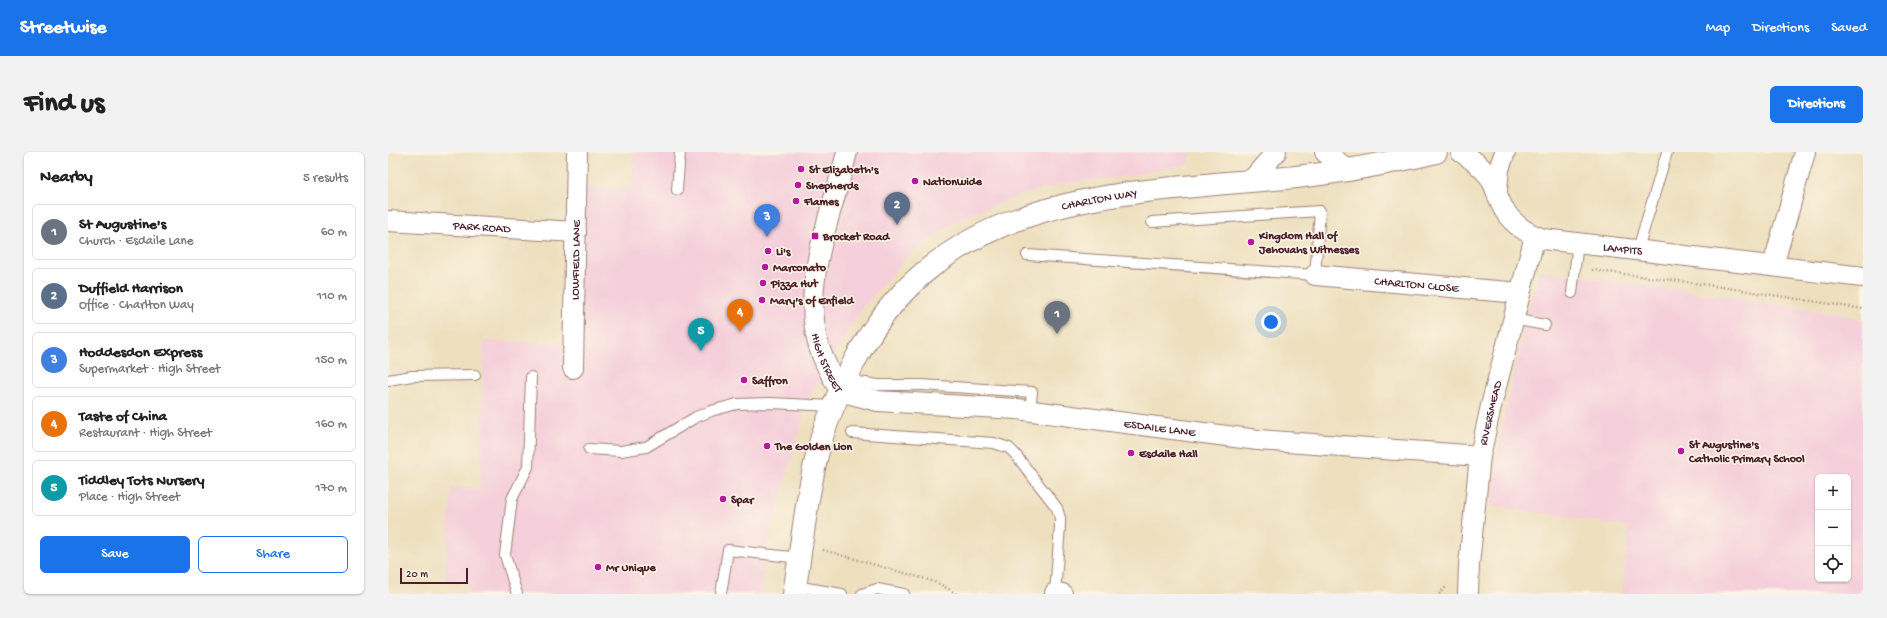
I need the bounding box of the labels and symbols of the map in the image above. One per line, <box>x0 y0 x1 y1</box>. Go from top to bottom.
marker: St Elizabeth's <box>796 164 806 174</box>
place label: St Elizabeth's <box>809 164 879 178</box>
marker: Nationwide <box>910 176 920 186</box>
place label: Nationwide <box>923 176 983 190</box>
marker: Shepherds <box>793 180 803 190</box>
place label: Shepherds <box>806 180 859 194</box>
street label: CHARLTON WAY <box>1060 187 1139 215</box>
pin: 2 <box>884 192 910 225</box>
marker: Flames <box>791 196 801 206</box>
place label: Flames <box>803 196 839 210</box>
pin: 3 <box>754 204 780 237</box>
street label: LOWFIELD LANE <box>569 219 585 300</box>
street label: PARK ROAD <box>451 220 511 237</box>
place label: Kingdom Hall of Jehovahs Witnesses <box>1258 230 1360 258</box>
marker: Brocket Road <box>810 231 820 241</box>
place label: Brocket Road <box>822 231 891 245</box>
marker: Kingdom Hall of Jehovahs Witnesses <box>1246 237 1256 247</box>
street label: LAMPITS <box>1602 241 1643 260</box>
marker: Li's <box>763 246 773 256</box>
place label: Li's <box>776 246 791 260</box>
marker: Marconato <box>760 262 770 272</box>
place label: Marconato <box>773 262 827 276</box>
street label: CHARLTON CLOSE <box>1374 275 1460 297</box>
marker: Pizza Hut <box>758 278 768 288</box>
place label: Pizza Hut <box>770 278 819 292</box>
marker: Mary's of Enfield <box>757 295 767 305</box>
place label: Mary's of Enfield <box>770 295 855 309</box>
pin: 4 <box>727 299 753 332</box>
pin: 1 <box>1044 301 1070 334</box>
your location <box>1261 312 1281 332</box>
pin: 5 <box>688 318 714 351</box>
street label: HIGH STREET <box>807 332 845 397</box>
marker: Saffron <box>739 375 749 385</box>
place label: Saffron <box>752 375 788 389</box>
street label: RIVERSMEAD <box>1478 379 1506 447</box>
street label: ESDAILE LANE <box>1123 418 1197 441</box>
place label: St Augustine's Catholic Primary School <box>1688 439 1805 467</box>
marker: The Golden Lion <box>762 441 772 451</box>
place label: The Golden Lion <box>774 441 853 455</box>
marker: St Augustine's Catholic Primary School <box>1676 446 1686 456</box>
marker: Esdaile Hall <box>1126 448 1136 458</box>
place label: Esdaile Hall <box>1138 448 1198 462</box>
marker: Spar <box>718 494 728 504</box>
place label: Spar <box>731 494 755 508</box>
marker: Mr Unique <box>593 562 603 572</box>
place label: Mr Unique <box>606 562 656 576</box>
scale bar <box>400 566 468 585</box>

